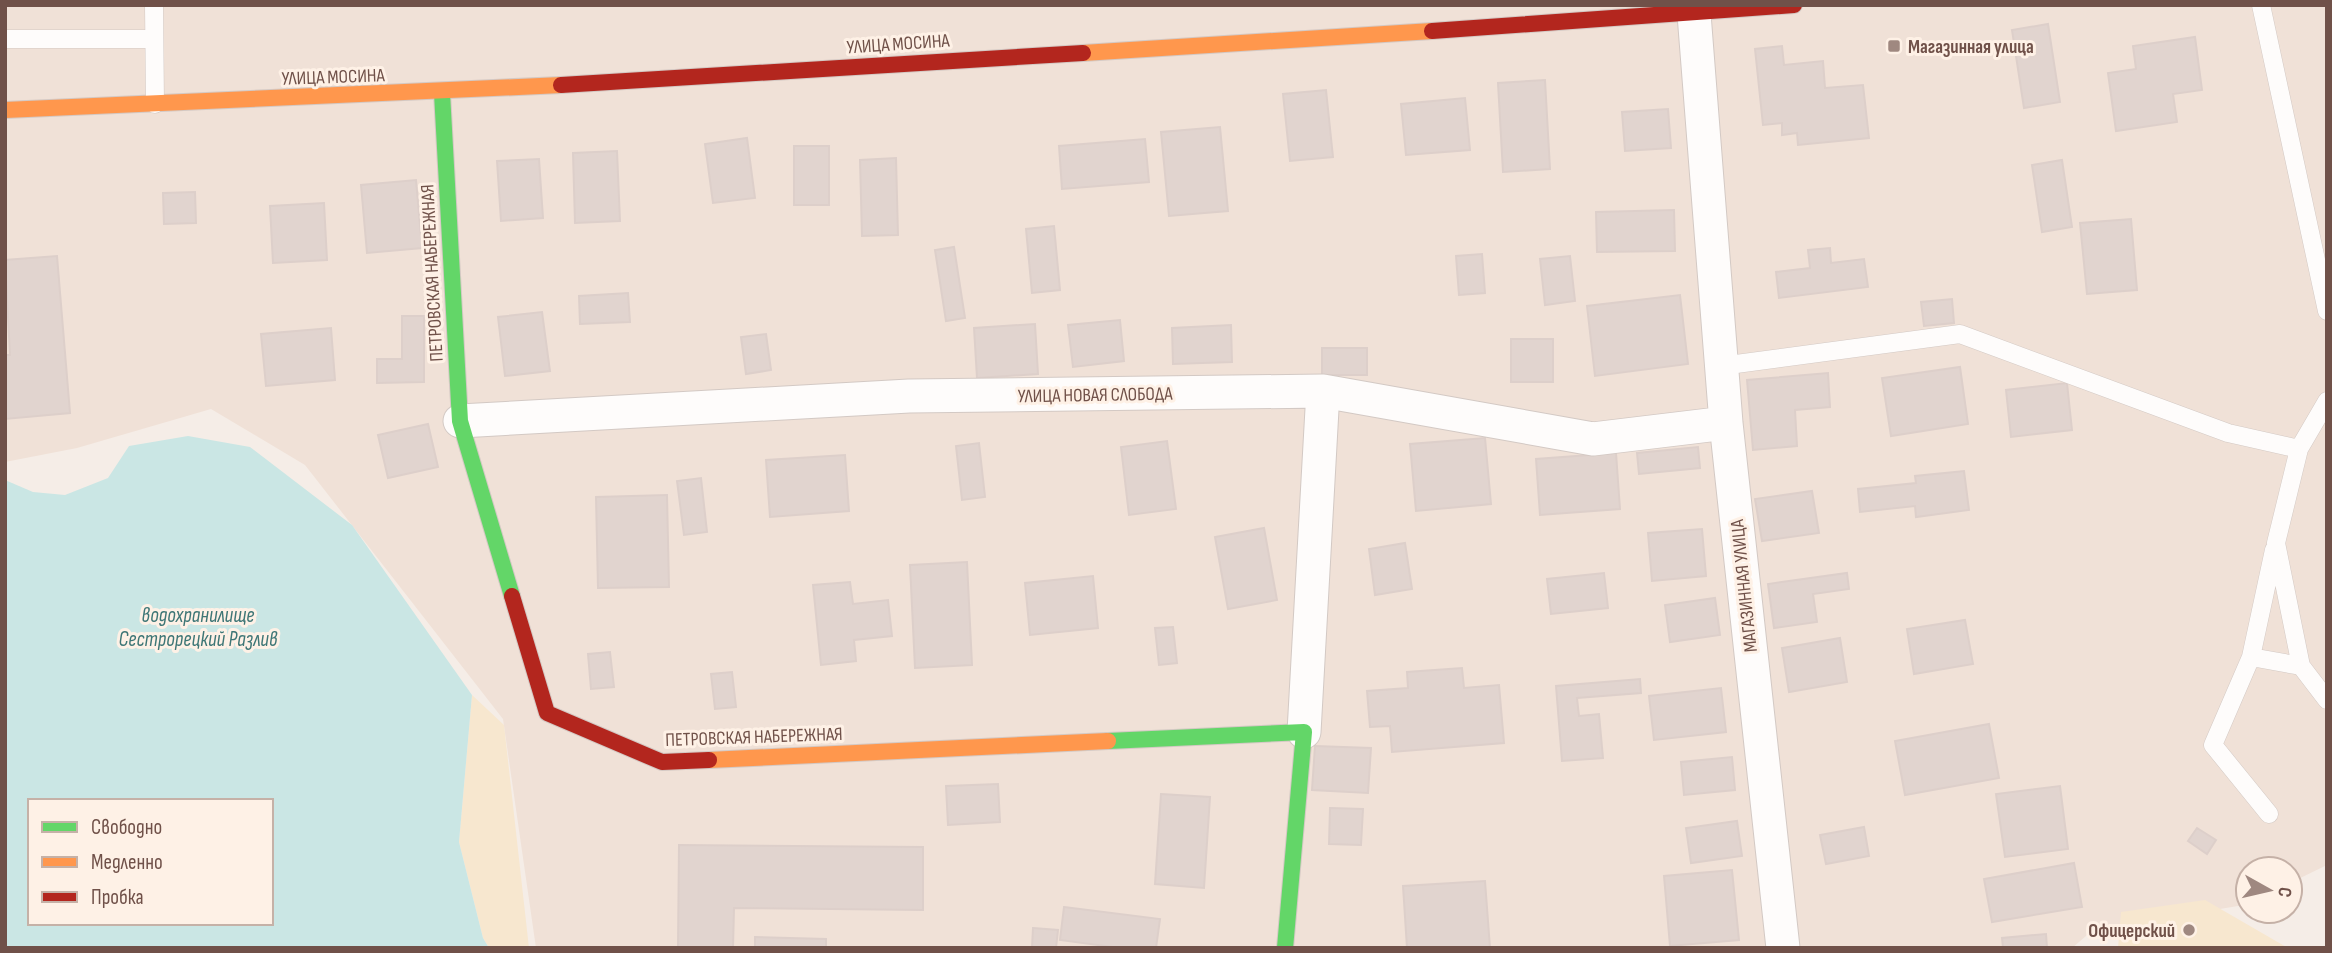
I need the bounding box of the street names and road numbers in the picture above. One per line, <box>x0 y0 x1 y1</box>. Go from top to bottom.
street label: УЛИЦА МОСИНА <box>846 29 951 60</box>
street label: УЛИЦА МОСИНА <box>281 64 386 91</box>
street label: ПЕТРОВСКАЯ НАБЕРЕЖНАЯ <box>416 184 449 362</box>
street label: УЛИЦА НОВАЯ СЛОБОДА <box>1017 383 1173 408</box>
street label: МАГАЗИННАЯ УЛИЦА <box>1726 517 1763 653</box>
street label: ПЕТРОВСКАЯ НАБЕРЕЖНАЯ <box>665 723 843 752</box>

